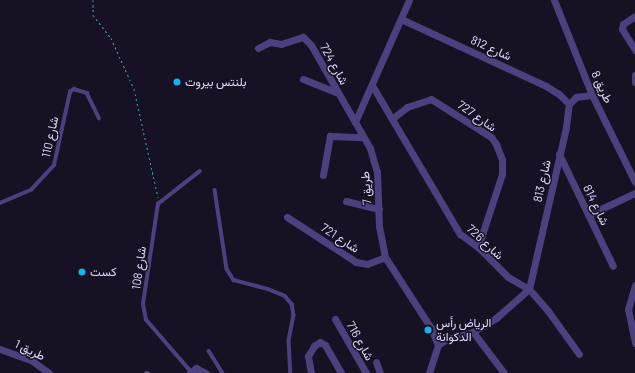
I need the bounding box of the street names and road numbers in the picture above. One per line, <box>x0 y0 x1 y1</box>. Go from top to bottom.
street label: شارع 812 <box>468 33 514 63</box>
street label: شارع 724 <box>317 41 351 87</box>
street label: طريق 8 <box>588 69 616 105</box>
street label: شارع 727 <box>455 97 499 135</box>
street label: شارع 110 <box>39 115 61 159</box>
street label: شارع 813 <box>530 159 554 203</box>
street label: 7 طريق <box>358 171 374 205</box>
street label: شارع 814 <box>580 182 612 228</box>
street label: شارع 721 <box>318 220 362 256</box>
street label: شارع 726 <box>464 221 506 263</box>
street label: شارع 108 <box>129 245 149 291</box>
street label: شارع 716 <box>343 319 377 363</box>
street label: طريق 1 <box>12 337 48 363</box>

